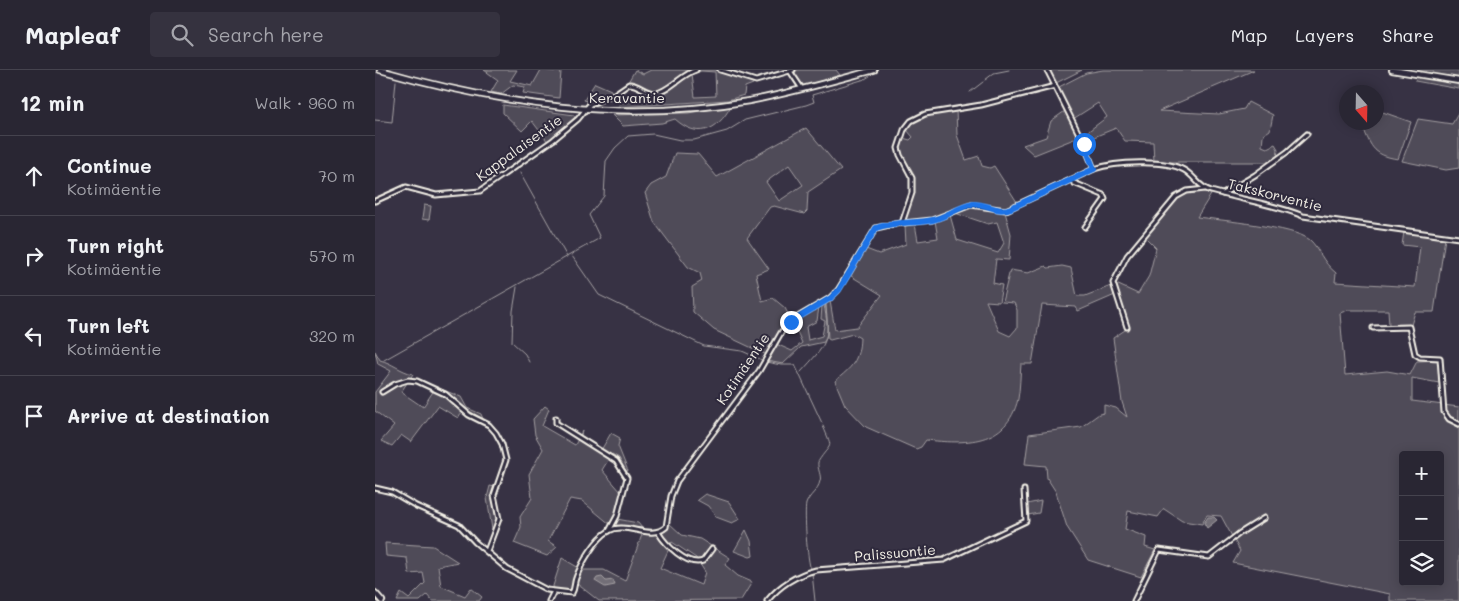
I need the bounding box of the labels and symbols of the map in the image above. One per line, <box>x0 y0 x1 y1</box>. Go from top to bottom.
north arrow <box>1339 85 1384 130</box>
street label: Keravantie <box>589 88 665 107</box>
street label: Kappalaisentie <box>472 110 566 185</box>
route start <box>1073 133 1096 156</box>
street label: Takskorventie <box>1226 174 1324 215</box>
route end <box>780 311 803 334</box>
street label: Kotimäentie <box>712 329 774 408</box>
street label: Palissuontie <box>854 539 936 566</box>

